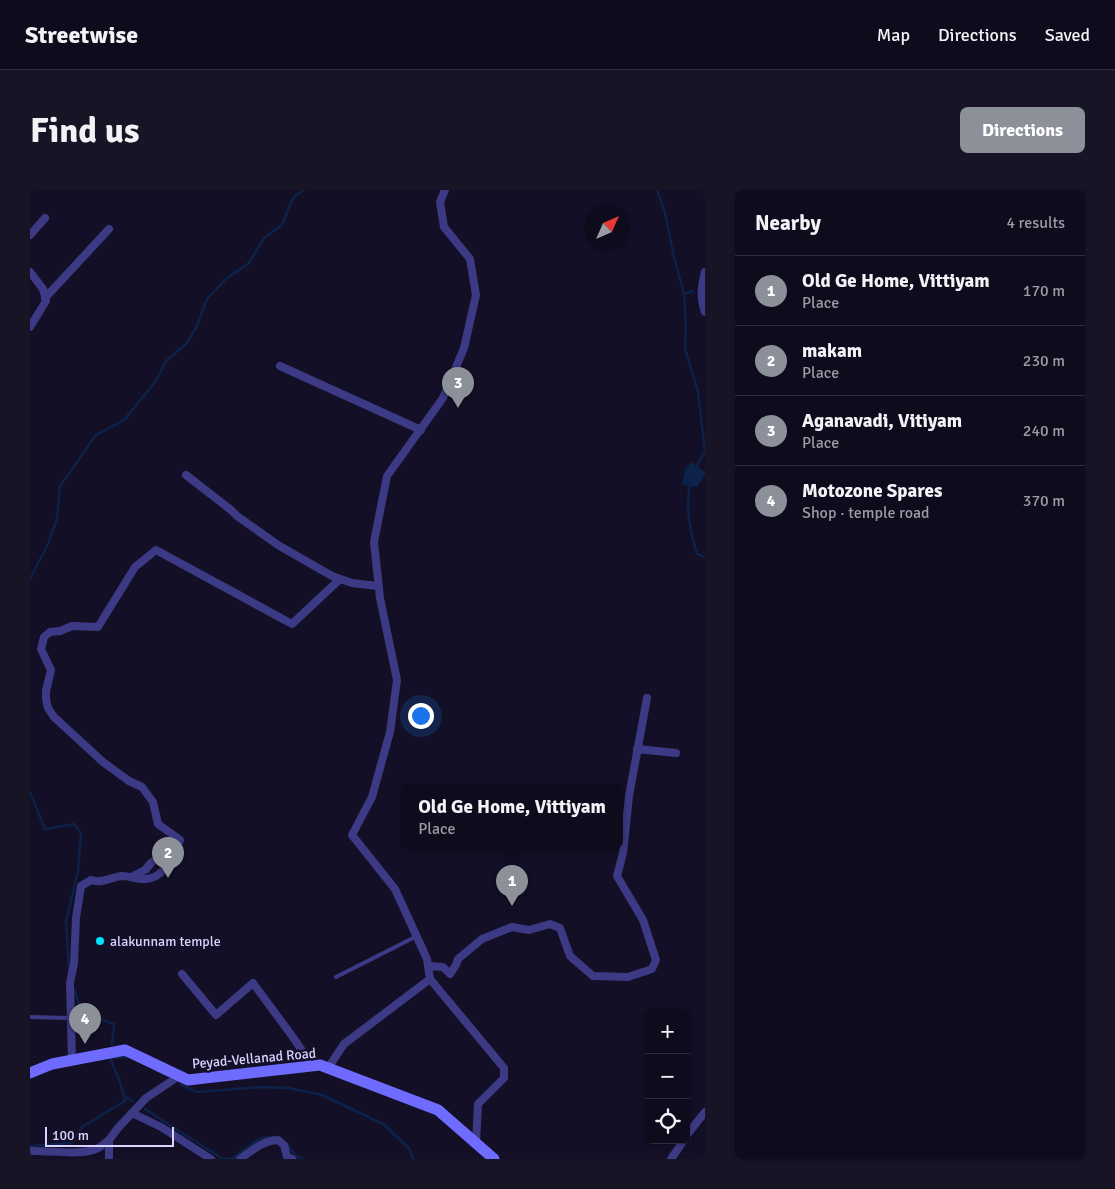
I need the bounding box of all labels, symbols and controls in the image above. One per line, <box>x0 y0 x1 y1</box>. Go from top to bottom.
text: Streetwise <box>25 20 138 50</box>
text: Map <box>877 24 910 46</box>
text: Directions <box>938 24 1017 46</box>
text: Saved <box>1045 24 1090 46</box>
button: Directions <box>960 107 1085 153</box>
text: Find us <box>30 109 140 152</box>
north arrow <box>585 205 630 250</box>
text: Nearby <box>755 210 821 236</box>
text: 4 results <box>1006 213 1065 233</box>
text: Old Ge Home, Vittiyam <box>802 269 990 293</box>
text: 1 <box>767 281 775 301</box>
text: 170 m <box>1023 281 1065 301</box>
text: Place <box>802 293 839 313</box>
text: makam <box>802 339 862 363</box>
text: 2 <box>767 351 775 371</box>
text: 230 m <box>1023 351 1065 371</box>
text: Place <box>802 363 839 383</box>
pin: 3 <box>442 367 474 408</box>
text: Aganavadi, Vitiyam <box>802 409 962 433</box>
text: 3 <box>767 421 775 441</box>
text: 240 m <box>1023 421 1065 441</box>
text: Place <box>802 433 839 453</box>
text: Motozone Spares <box>802 479 942 503</box>
text: 4 <box>767 491 775 511</box>
text: 370 m <box>1023 491 1065 511</box>
text: Shop · temple road <box>802 503 930 523</box>
your location <box>408 703 434 729</box>
popup <box>401 784 623 849</box>
text: Old Ge Home, Vittiyam <box>418 795 606 819</box>
text: Place <box>418 819 455 839</box>
pin: 2 <box>152 837 184 878</box>
pin: 1 <box>496 865 528 906</box>
place label: alakunnam temple <box>110 933 221 950</box>
marker: alakunnam temple <box>94 935 106 947</box>
pin: 4 <box>69 1003 101 1044</box>
map controls <box>645 1009 690 1144</box>
button: + <box>645 1009 690 1054</box>
street label: Peyad-Vellanad Road <box>191 1045 317 1072</box>
button: − <box>645 1054 690 1099</box>
button: locate <box>645 1099 690 1144</box>
scale bar <box>45 1124 174 1147</box>
text: 100 m <box>52 1127 89 1144</box>

